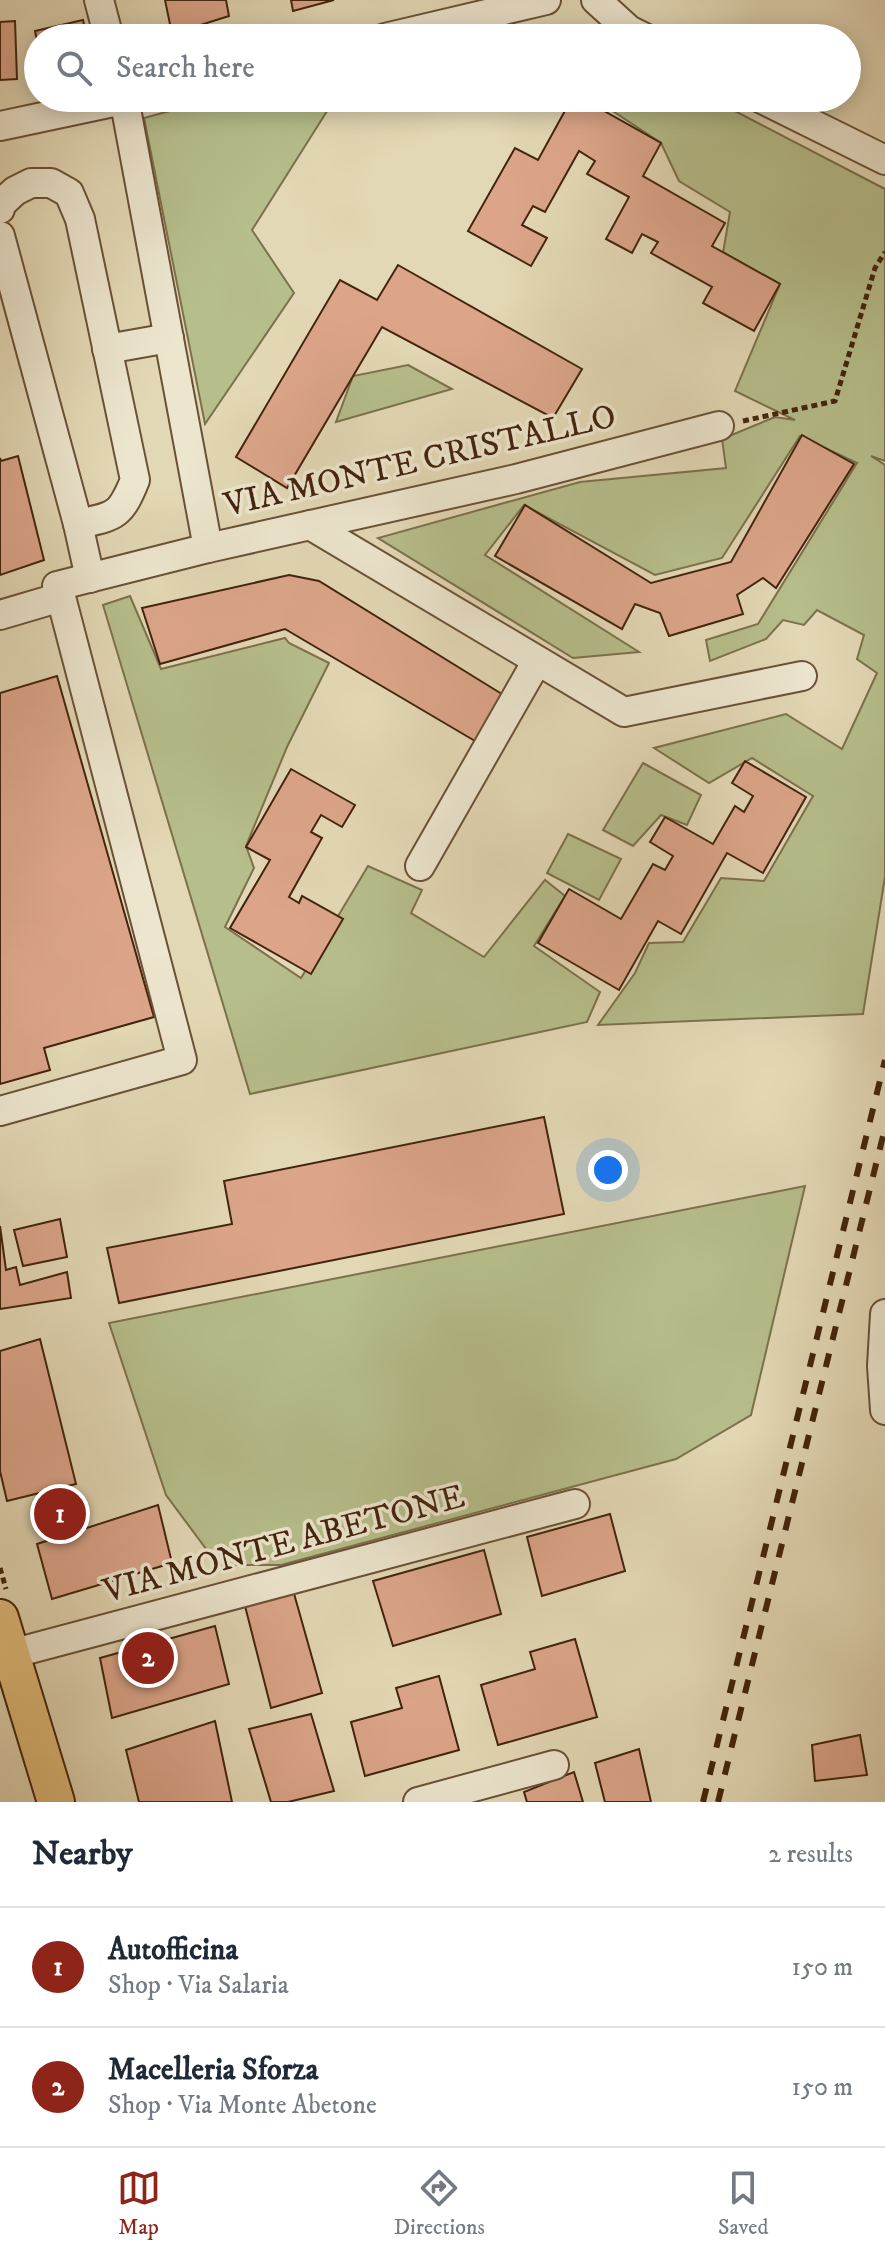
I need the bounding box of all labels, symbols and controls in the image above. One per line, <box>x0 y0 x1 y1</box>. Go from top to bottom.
search box <box>24 24 861 112</box>
icon: search <box>52 46 96 90</box>
text: Search here <box>116 50 255 87</box>
street label: VIA MONTE CRISTALLO <box>219 395 620 527</box>
your location <box>588 1150 628 1190</box>
street label: VIA MONTE ABETONE <box>98 1475 469 1613</box>
pin: 1 <box>34 1484 86 1544</box>
pin: 2 <box>122 1628 174 1688</box>
text: Nearby <box>32 1833 133 1875</box>
text: 2 results <box>768 1838 853 1871</box>
text: Autofficina <box>108 1932 238 1969</box>
text: 1 <box>53 1951 63 1984</box>
text: 150 m <box>792 1951 853 1984</box>
text: Shop · Via Salaria <box>108 1969 289 2002</box>
text: Macelleria Sforza <box>108 2052 318 2089</box>
text: 2 <box>52 2071 64 2104</box>
text: 150 m <box>792 2071 853 2104</box>
text: Shop · Via Monte Abetone <box>108 2089 377 2122</box>
tab: Map <box>117 2166 161 2241</box>
tab: Directions <box>394 2166 485 2241</box>
tab: Saved <box>718 2166 768 2241</box>

